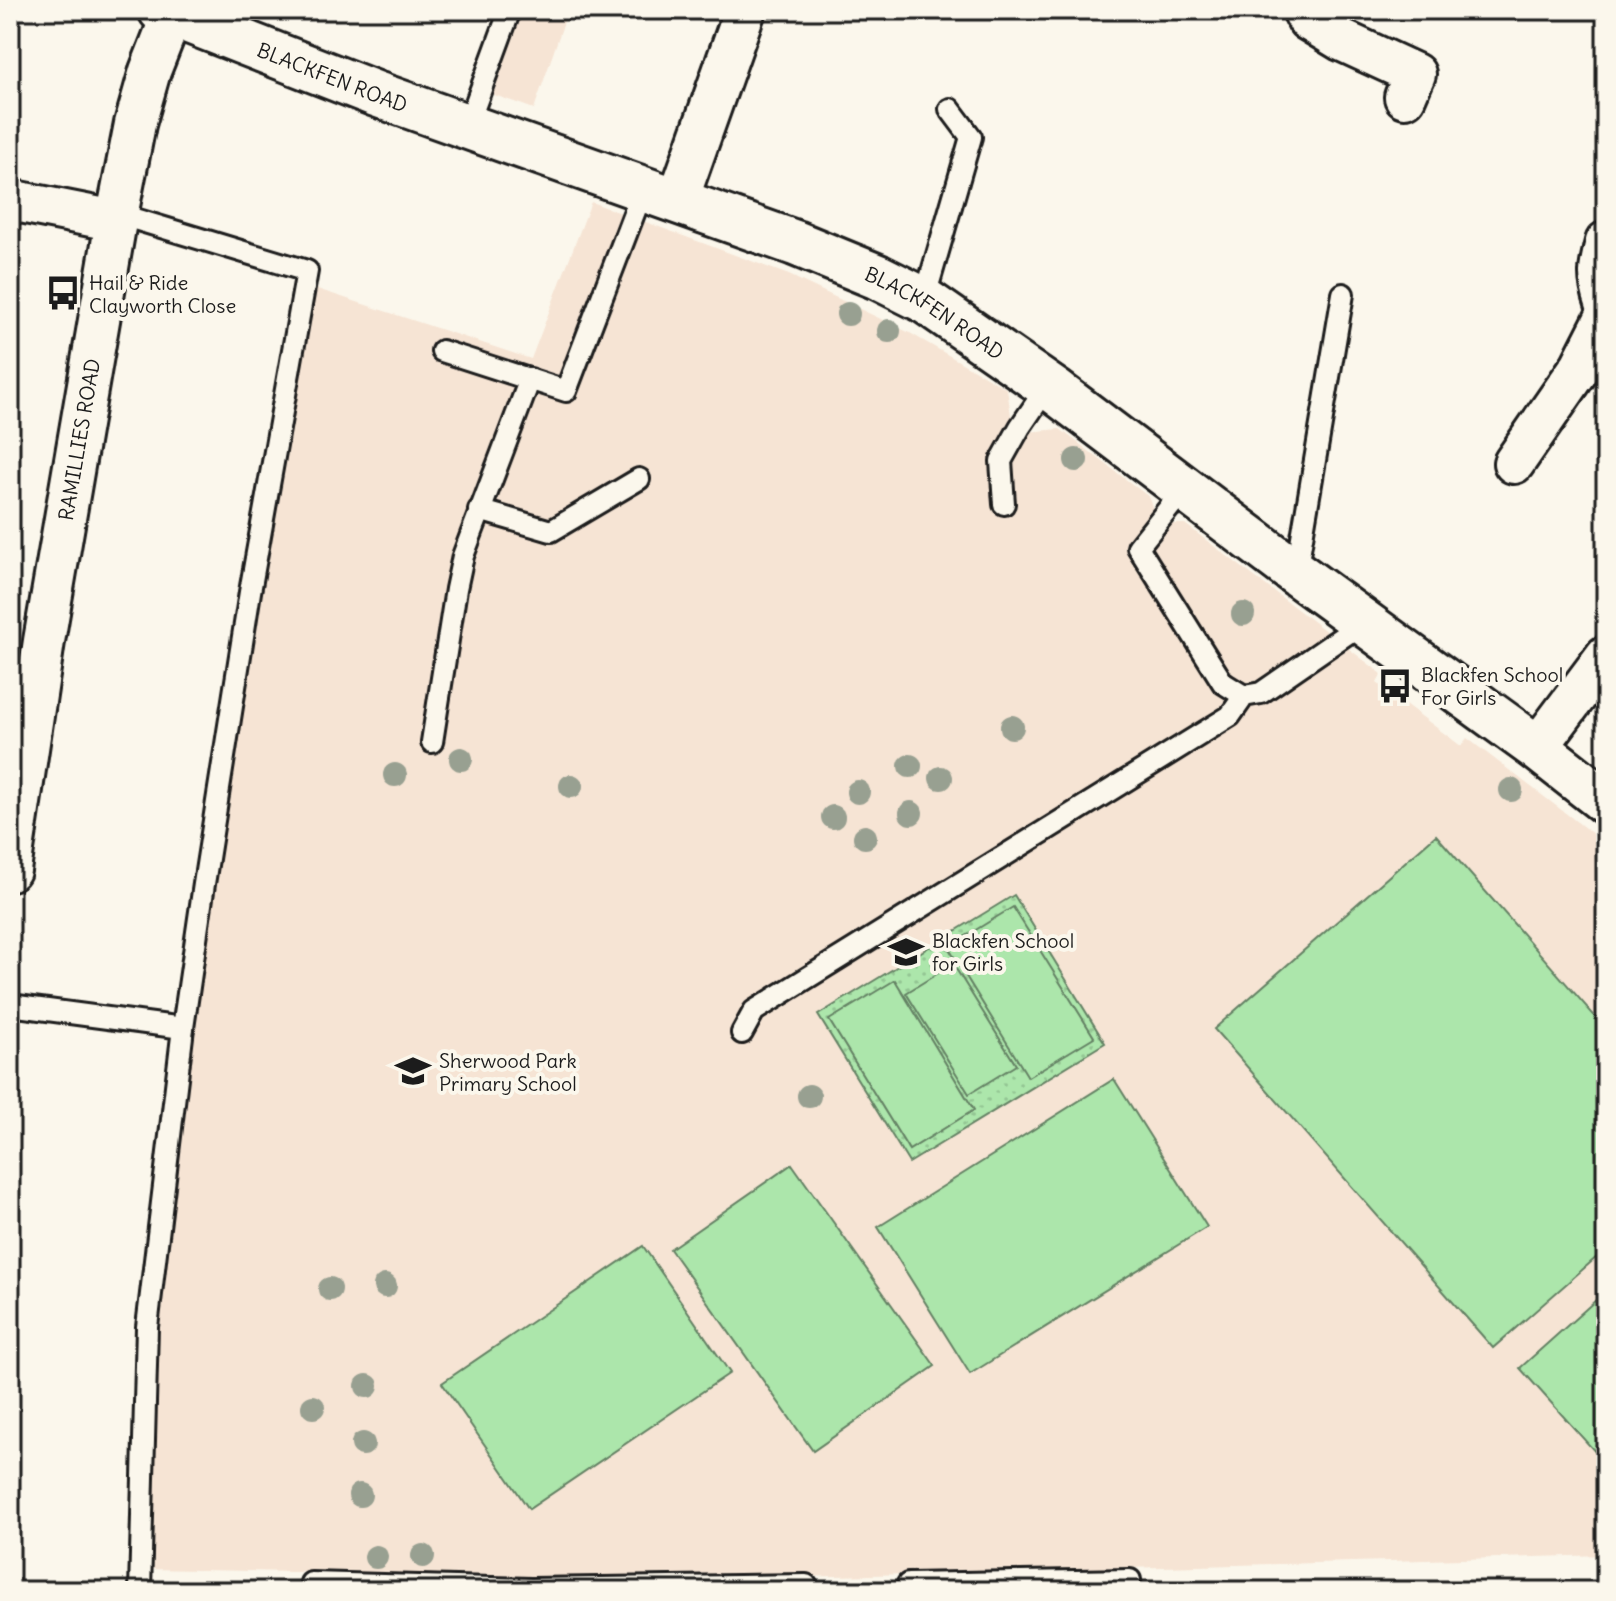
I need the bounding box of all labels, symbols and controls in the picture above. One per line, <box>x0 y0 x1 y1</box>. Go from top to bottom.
street label: BLACKFEN ROAD <box>254 36 411 117</box>
street label: BLACKFEN ROAD <box>861 261 1009 364</box>
place label: Hail & Ride Clayworth Close <box>89 270 236 318</box>
bus stop icon: Hail & Ride Clayworth Close <box>44 274 82 312</box>
street label: RAMILLIES ROAD <box>52 357 105 522</box>
place label: Blackfen School For Girls <box>1421 662 1563 710</box>
bus stop icon: Blackfen School For Girls <box>1376 667 1414 705</box>
place label: Blackfen School for Girls <box>932 928 1074 976</box>
school or university icon: Blackfen School for Girls <box>887 933 925 971</box>
place label: Sherwood Park Primary School <box>439 1048 577 1096</box>
school or university icon: Sherwood Park Primary School <box>394 1052 432 1090</box>

